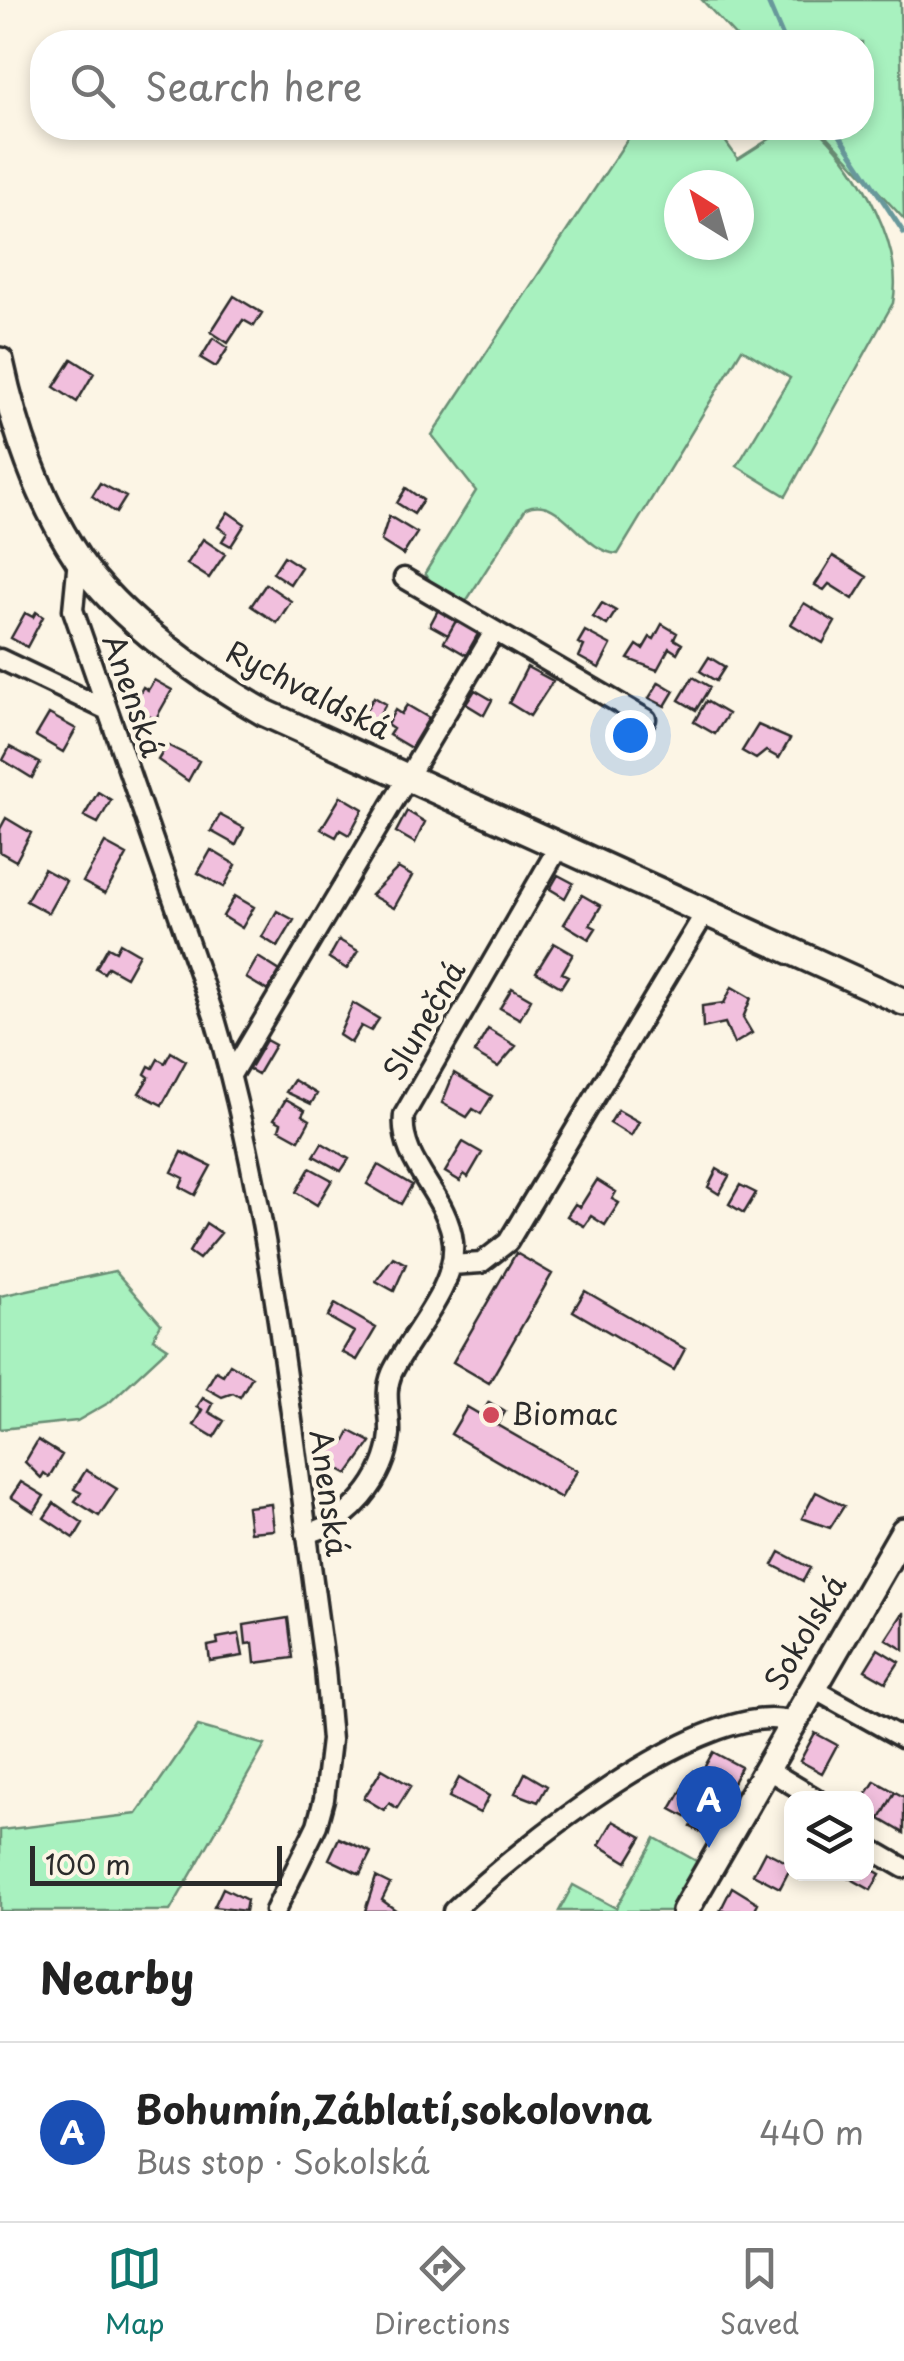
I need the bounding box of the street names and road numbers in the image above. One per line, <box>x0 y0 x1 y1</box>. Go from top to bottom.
street label: Anenská <box>92 628 176 763</box>
street label: Rychvaldská <box>219 628 400 750</box>
street label: Slunečná <box>370 951 476 1088</box>
street label: Anenská <box>299 1427 362 1559</box>
street label: Sokolská <box>752 1565 856 1698</box>

